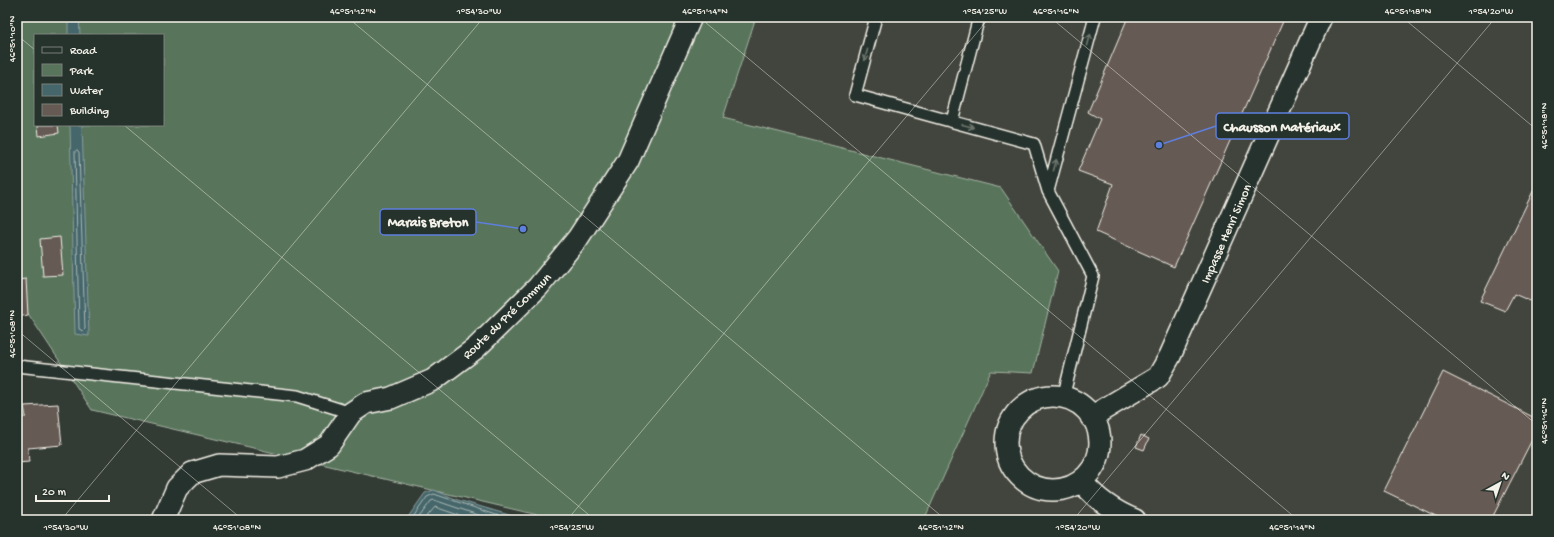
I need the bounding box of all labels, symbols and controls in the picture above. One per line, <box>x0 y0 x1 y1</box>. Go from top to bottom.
text: 46°51'12"N <box>330 6 376 18</box>
text: 1°54'30"W <box>456 6 502 18</box>
text: 46°51'14"N <box>682 6 728 18</box>
text: 1°54'25"W <box>962 6 1007 18</box>
text: 46°51'16"N <box>1033 6 1079 18</box>
text: 46°51'18"N <box>1385 6 1432 18</box>
text: 1°54'20"W <box>1468 6 1514 18</box>
text: 46°51'10"N <box>7 15 19 62</box>
one-way arrow <box>1086 33 1093 46</box>
legend <box>34 34 164 126</box>
text: Road <box>70 45 97 59</box>
one-way arrow <box>862 48 869 61</box>
text: Park <box>69 65 95 79</box>
text: Water <box>70 85 104 99</box>
text: 46°51'18"N <box>1539 102 1551 149</box>
text: Building <box>69 105 109 119</box>
callout: Chausson Matériaux <box>1216 113 1349 139</box>
text: Chausson Matériaux <box>1222 120 1341 137</box>
one-way arrow <box>961 123 974 130</box>
one-way arrow <box>1051 159 1059 172</box>
street label: Impasse Henri Simon <box>1199 181 1256 286</box>
callout: Marais Breton <box>380 209 476 235</box>
text: Marais Breton <box>388 215 469 232</box>
street label: Route du Pré Commun <box>460 270 556 363</box>
text: 46°51'08"N <box>7 310 19 358</box>
text: 46°51'16"N <box>1539 398 1551 444</box>
north arrow <box>1480 463 1520 503</box>
text: N <box>1499 470 1512 484</box>
scale bar <box>36 477 109 503</box>
text: 20 m <box>42 486 67 500</box>
text: 1°54'30"W <box>43 522 89 534</box>
text: 46°51'08"N <box>213 522 261 534</box>
text: 1°54'25"W <box>549 522 594 534</box>
text: 46°51'12"N <box>918 522 964 534</box>
text: 1°54'20"W <box>1055 522 1101 534</box>
text: 46°51'14"N <box>1269 522 1315 534</box>

